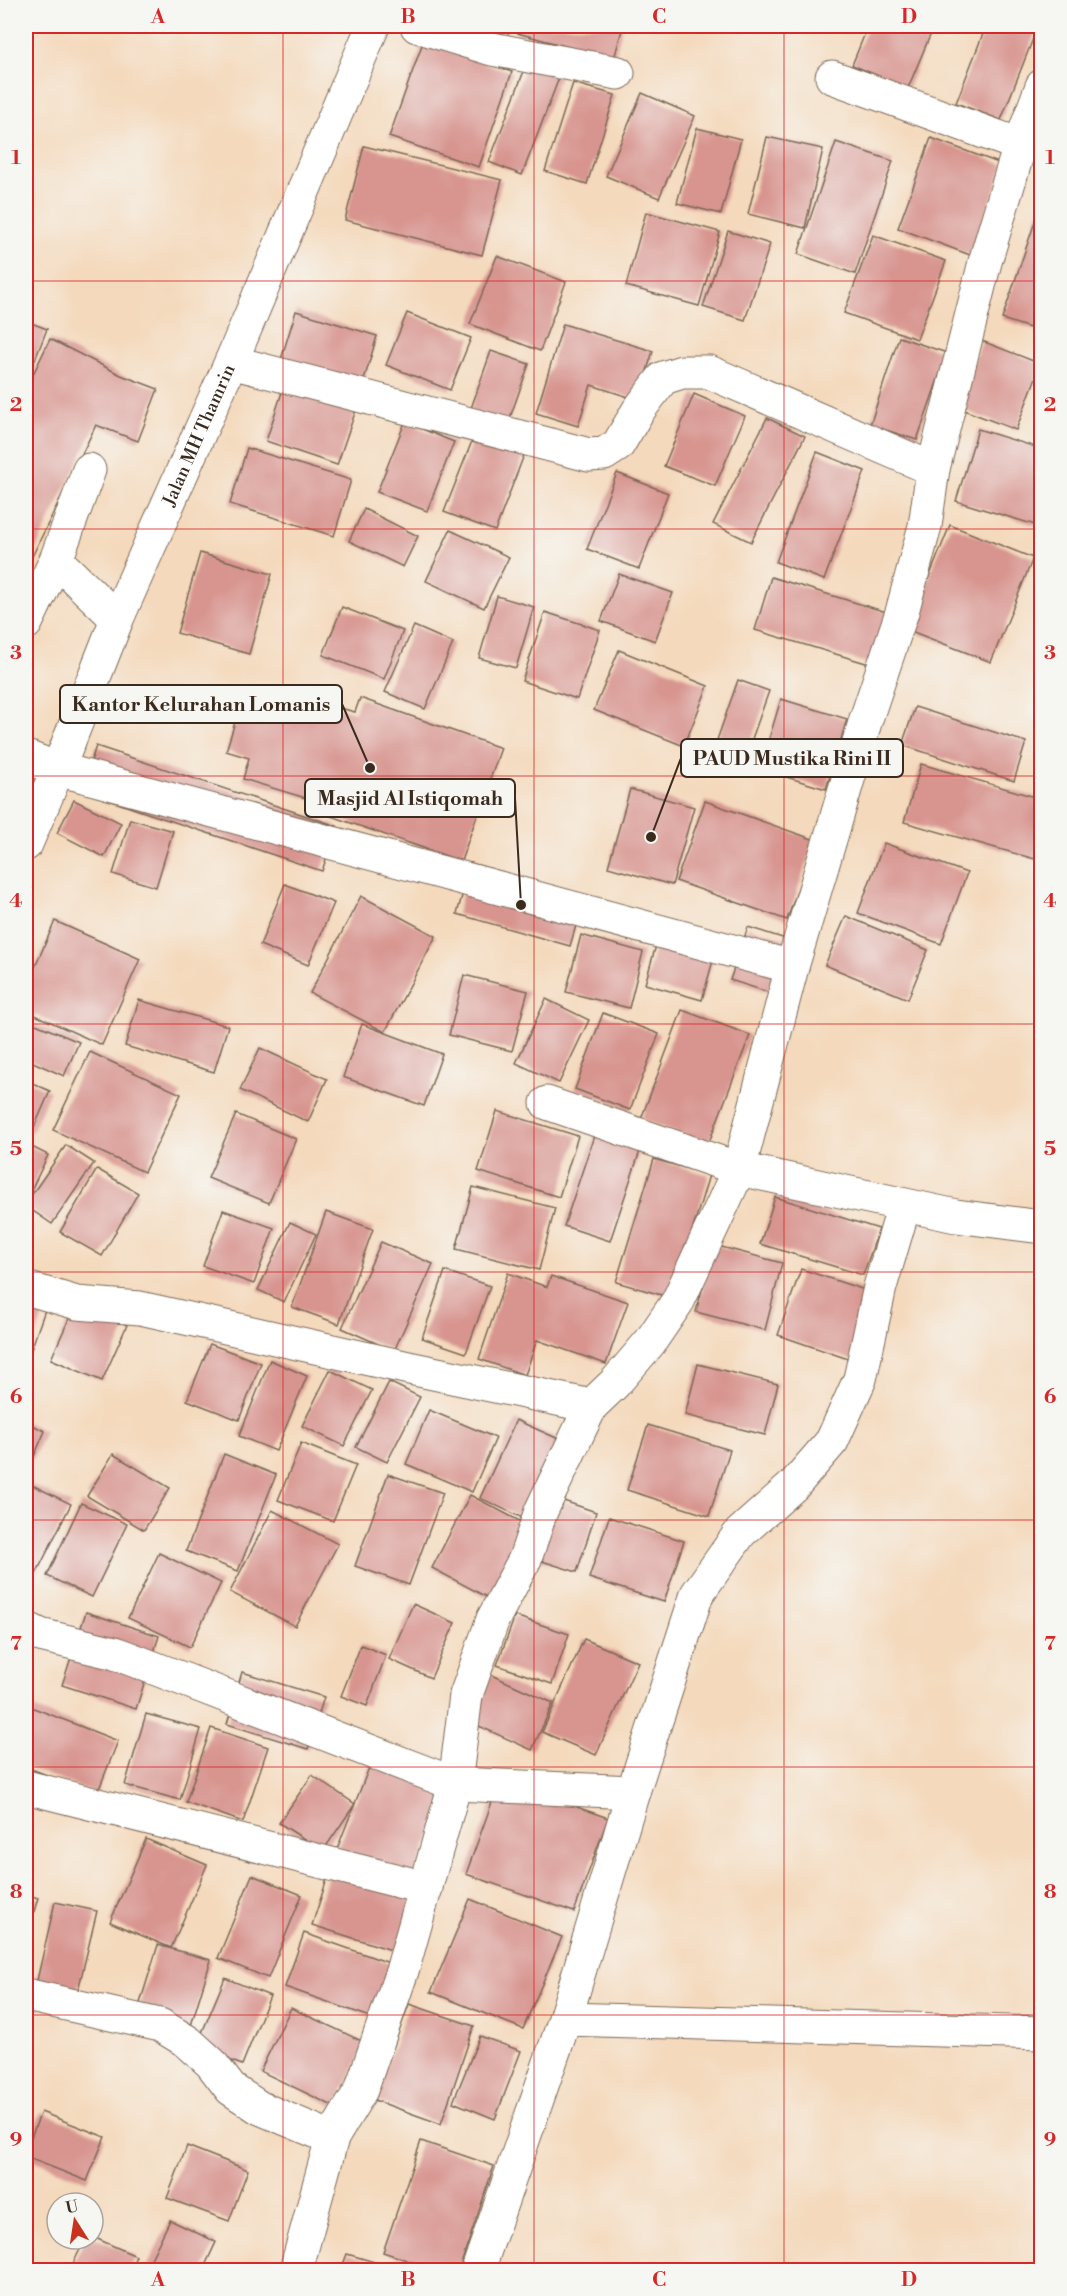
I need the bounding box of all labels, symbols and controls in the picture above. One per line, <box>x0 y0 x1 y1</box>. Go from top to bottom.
text: A <box>150 5 166 30</box>
text: B <box>400 5 416 30</box>
text: C <box>652 5 666 30</box>
text: D <box>901 5 917 30</box>
text: 1 <box>11 146 21 171</box>
text: 1 <box>1045 146 1055 171</box>
street label: Jalan MH Thamrin <box>157 361 241 510</box>
text: 2 <box>10 393 22 418</box>
text: 2 <box>1044 393 1056 418</box>
text: 3 <box>10 641 22 666</box>
text: 3 <box>1044 641 1056 666</box>
callout: Kantor Kelurahan Lomanis <box>60 685 342 723</box>
text: Kantor Kelurahan Lomanis <box>72 693 330 718</box>
callout: PAUD Mustika Rini II <box>681 739 903 777</box>
text: PAUD Mustika Rini II <box>693 747 892 772</box>
callout: Masjid Al Istiqomah <box>305 779 515 817</box>
text: Masjid Al Istiqomah <box>317 787 504 812</box>
text: 4 <box>9 889 23 914</box>
text: 4 <box>1043 889 1057 914</box>
text: 5 <box>10 1137 22 1162</box>
text: 5 <box>1044 1137 1056 1162</box>
text: 6 <box>10 1385 23 1410</box>
text: 6 <box>1044 1385 1057 1410</box>
text: 7 <box>10 1632 22 1657</box>
text: 7 <box>1044 1632 1056 1657</box>
text: 8 <box>10 1880 23 1905</box>
text: 8 <box>1044 1880 1057 1905</box>
text: 9 <box>10 2128 22 2153</box>
text: 9 <box>1044 2128 1056 2153</box>
north arrow <box>45 2191 105 2251</box>
text: U <box>64 2196 81 2218</box>
text: A <box>150 2268 166 2293</box>
text: B <box>400 2268 416 2293</box>
text: C <box>652 2268 666 2293</box>
text: D <box>901 2268 917 2293</box>

